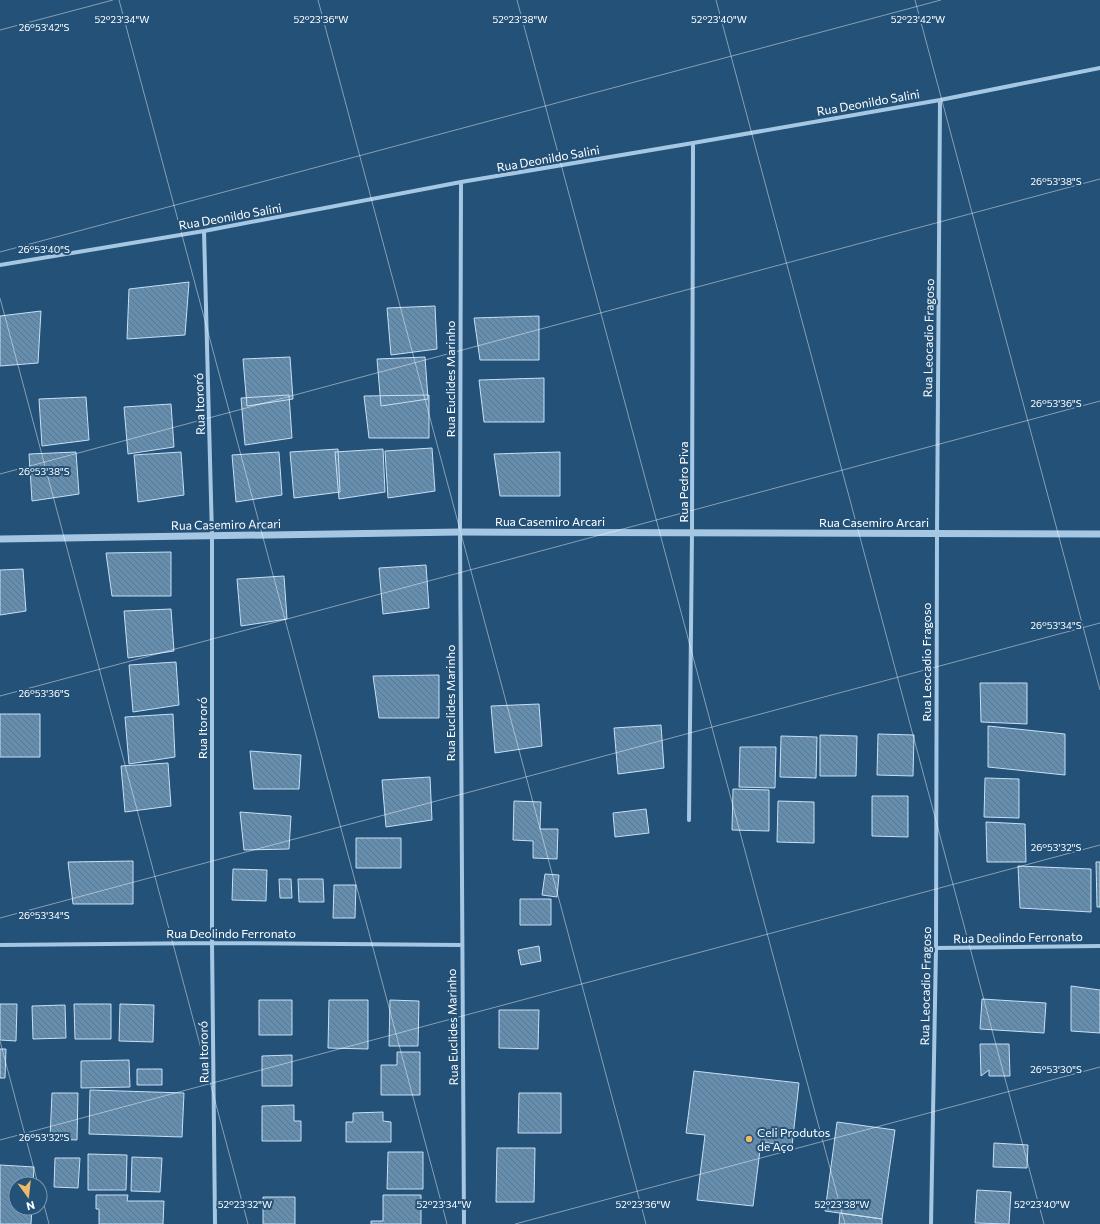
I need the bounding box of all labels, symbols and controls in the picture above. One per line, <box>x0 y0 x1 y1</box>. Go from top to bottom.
text: 52°23'34"W <box>95 13 149 25</box>
text: 52°23'36"W <box>293 13 349 25</box>
text: 52°23'38"W <box>492 13 548 25</box>
text: 52°23'40"W <box>691 13 747 25</box>
text: 52°23'42"W <box>891 13 945 25</box>
text: 26°53'42"S <box>19 21 69 33</box>
street label: Rua Deonildo Salini <box>815 86 921 118</box>
street label: Rua Deonildo Salini <box>495 142 601 174</box>
text: 26°53'38"S <box>1030 175 1082 187</box>
street label: Rua Deonildo Salini <box>177 200 283 232</box>
text: 26°53'40"S <box>18 243 70 255</box>
street label: Rua Leocadio Fragoso <box>920 278 936 398</box>
street label: Rua Euclides Marinho <box>443 321 457 437</box>
street label: Rua Itororó <box>191 373 207 435</box>
text: 26°53'36"S <box>1030 397 1082 409</box>
street label: Rua Pedro Piva <box>676 442 690 522</box>
text: 26°53'38"S <box>18 465 70 477</box>
street label: Rua Casemiro Arcari <box>495 514 605 528</box>
street label: Rua Casemiro Arcari <box>819 515 929 529</box>
street label: Rua Casemiro Arcari <box>171 516 281 532</box>
street label: Rua Leocadio Fragoso <box>919 602 933 722</box>
text: 26°53'34"S <box>1030 619 1082 631</box>
street label: Rua Euclides Marinho <box>443 645 457 761</box>
text: 26°53'36"S <box>18 687 70 699</box>
street label: Rua Itororó <box>195 697 209 759</box>
text: 26°53'32"S <box>1031 841 1081 853</box>
text: 26°53'34"S <box>18 909 70 921</box>
street label: Rua Deolindo Ferronato <box>166 926 296 940</box>
street label: Rua Leocadio Fragoso <box>917 926 933 1046</box>
street label: Rua Deolindo Ferronato <box>953 929 1083 945</box>
street label: Rua Euclides Marinho <box>444 969 460 1085</box>
street label: Rua Itororó <box>195 1021 211 1083</box>
text: 26°53'30"S <box>1030 1063 1082 1075</box>
place label: Celi Produtos de Aço <box>757 1125 830 1153</box>
text: 26°53'32"S <box>19 1131 69 1143</box>
marker: Celi Produtos de Aço <box>744 1134 754 1144</box>
north arrow <box>8 1176 48 1216</box>
text: 52°23'32"W <box>218 1198 272 1210</box>
text: 52°23'34"W <box>417 1198 471 1210</box>
text: 52°23'36"W <box>615 1198 671 1210</box>
text: 52°23'38"W <box>814 1198 870 1210</box>
text: 52°23'40"W <box>1014 1198 1070 1210</box>
text: N <box>25 1199 36 1213</box>

